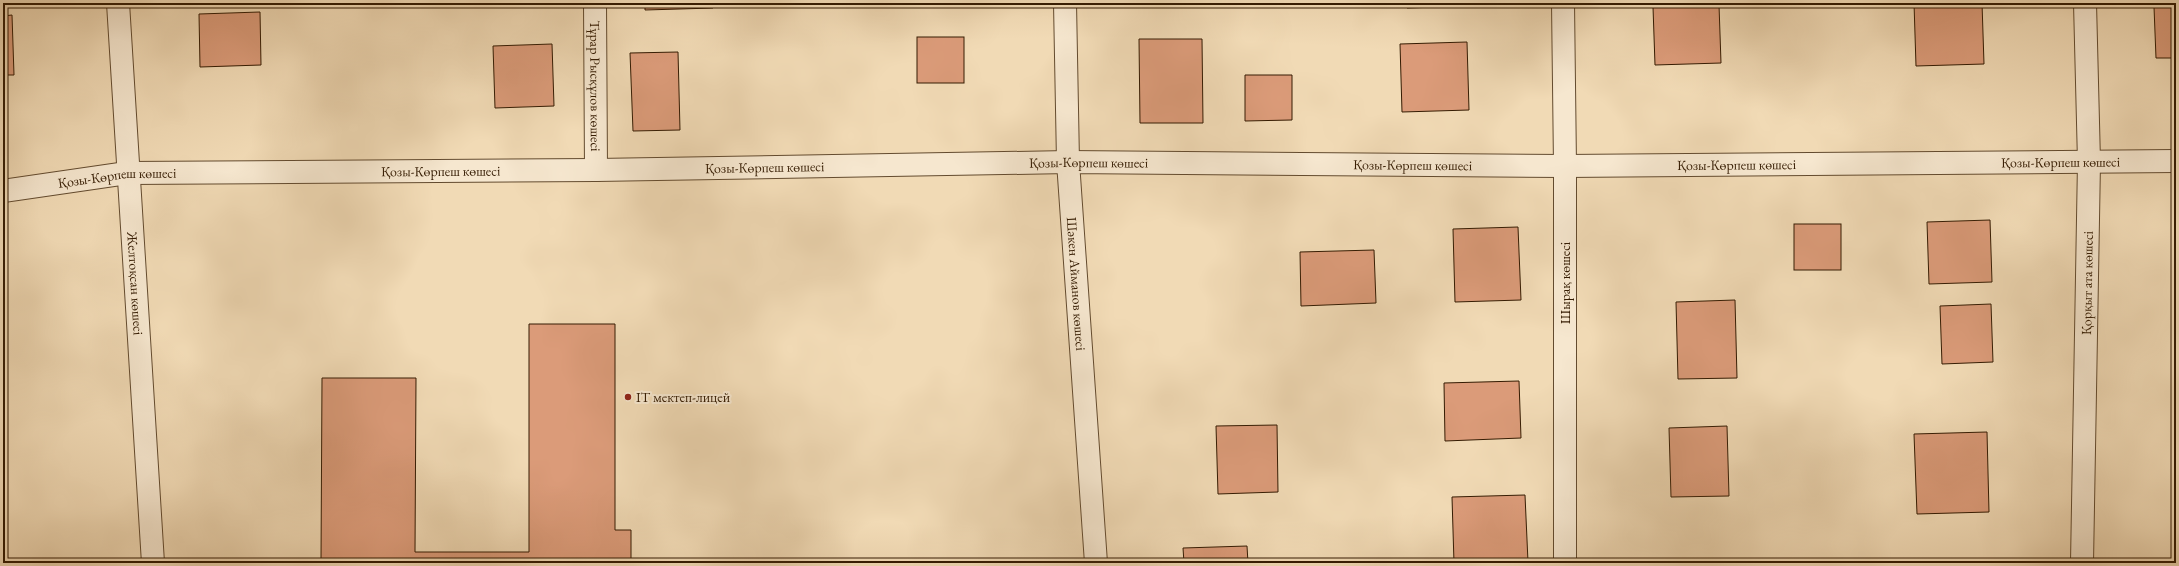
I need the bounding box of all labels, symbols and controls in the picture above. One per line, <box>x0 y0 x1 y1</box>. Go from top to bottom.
street label: Тұрар Рысқұлов көшесі <box>586 20 605 152</box>
street label: Қозы-Көрпеш көшесі <box>2001 152 2121 171</box>
street label: Қозы-Көрпеш көшесі <box>1029 153 1149 172</box>
street label: Қозы-Көрпеш көшесі <box>1353 155 1473 174</box>
street label: Қозы-Көрпеш көшесі <box>1677 155 1797 174</box>
street label: Қозы-Көрпеш көшесі <box>705 157 825 177</box>
street label: Қозы-Көрпеш көшесі <box>381 162 501 180</box>
street label: Қозы-Көрпеш көшесі <box>57 164 177 192</box>
street label: Шәкен Айманов көшесі <box>1063 216 1090 352</box>
street label: Желтоқсан көшесі <box>123 230 148 336</box>
street label: Қорқыт ата көшесі <box>2077 230 2097 335</box>
street label: Шырақ көшесі <box>1556 241 1574 324</box>
place label: IT мектеп-лицей <box>636 388 731 406</box>
marker: IT мектеп-лицей <box>623 392 633 402</box>

